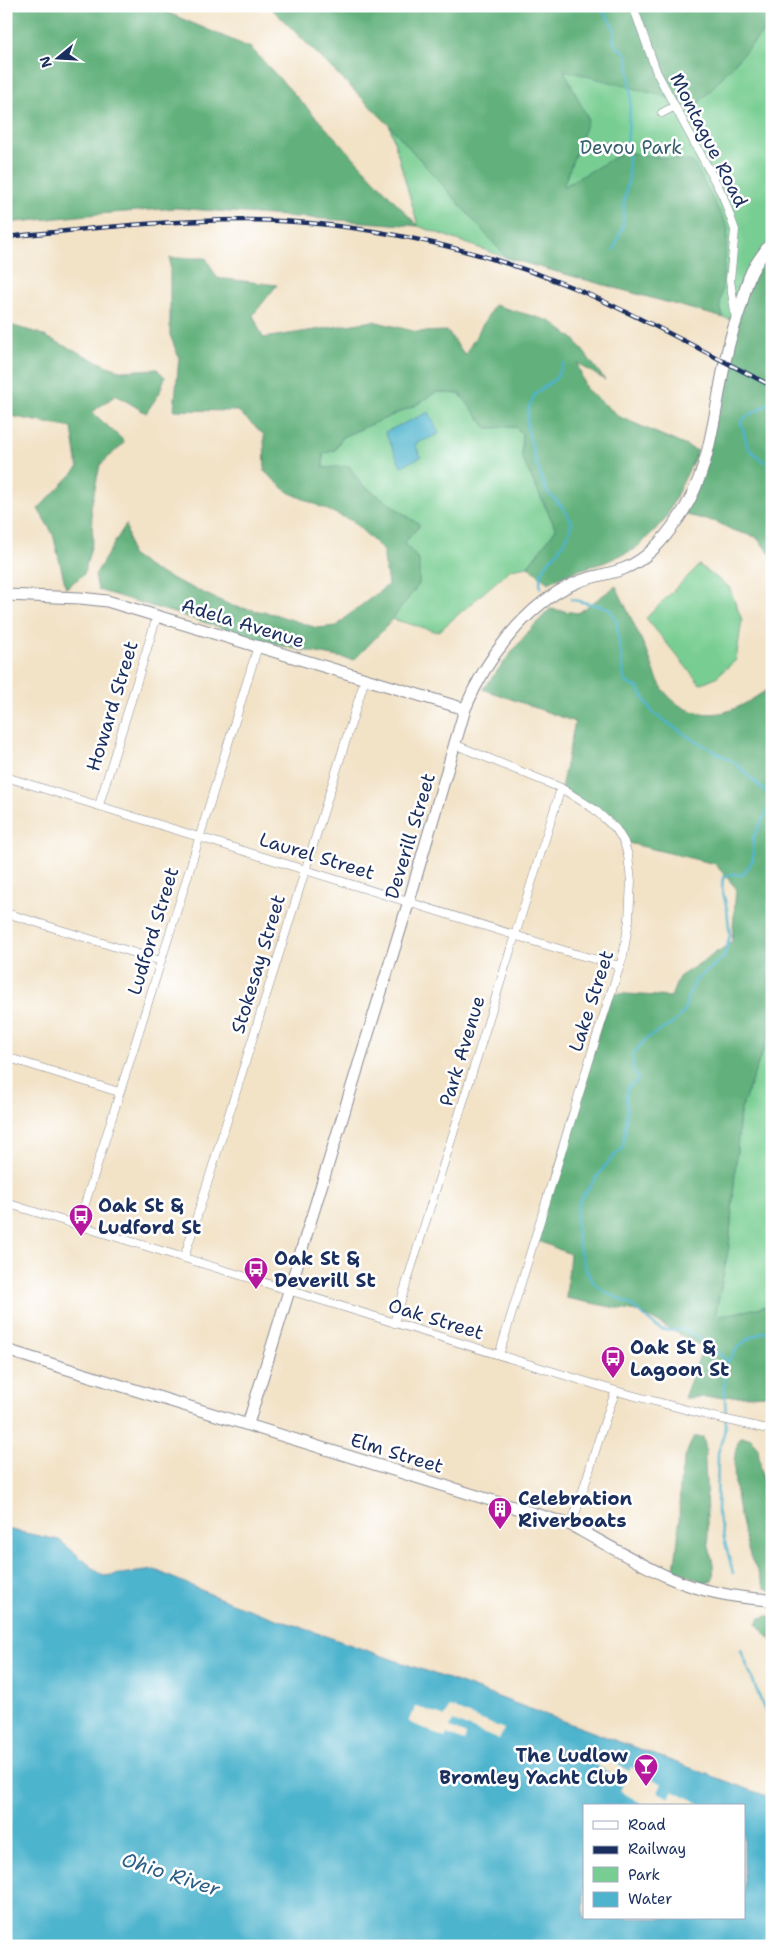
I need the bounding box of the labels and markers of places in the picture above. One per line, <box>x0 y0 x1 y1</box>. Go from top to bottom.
place label: Oak St & Ludford St <box>98 1193 201 1240</box>
bus stop icon: Oak St & Ludford St <box>68 1203 94 1237</box>
place label: Oak St & Deverill St <box>274 1246 376 1293</box>
bus stop icon: Oak St & Deverill St <box>243 1256 269 1290</box>
place label: Oak St & Lagoon St <box>630 1335 729 1382</box>
bus stop icon: Oak St & Lagoon St <box>600 1345 626 1379</box>
place label: Celebration Riverboats <box>518 1486 633 1533</box>
building icon: Celebration Riverboats <box>487 1496 513 1530</box>
place label: The Ludlow Bromley Yacht Club <box>439 1743 629 1790</box>
bar icon: The Ludlow Bromley Yacht Club <box>633 1753 659 1787</box>

